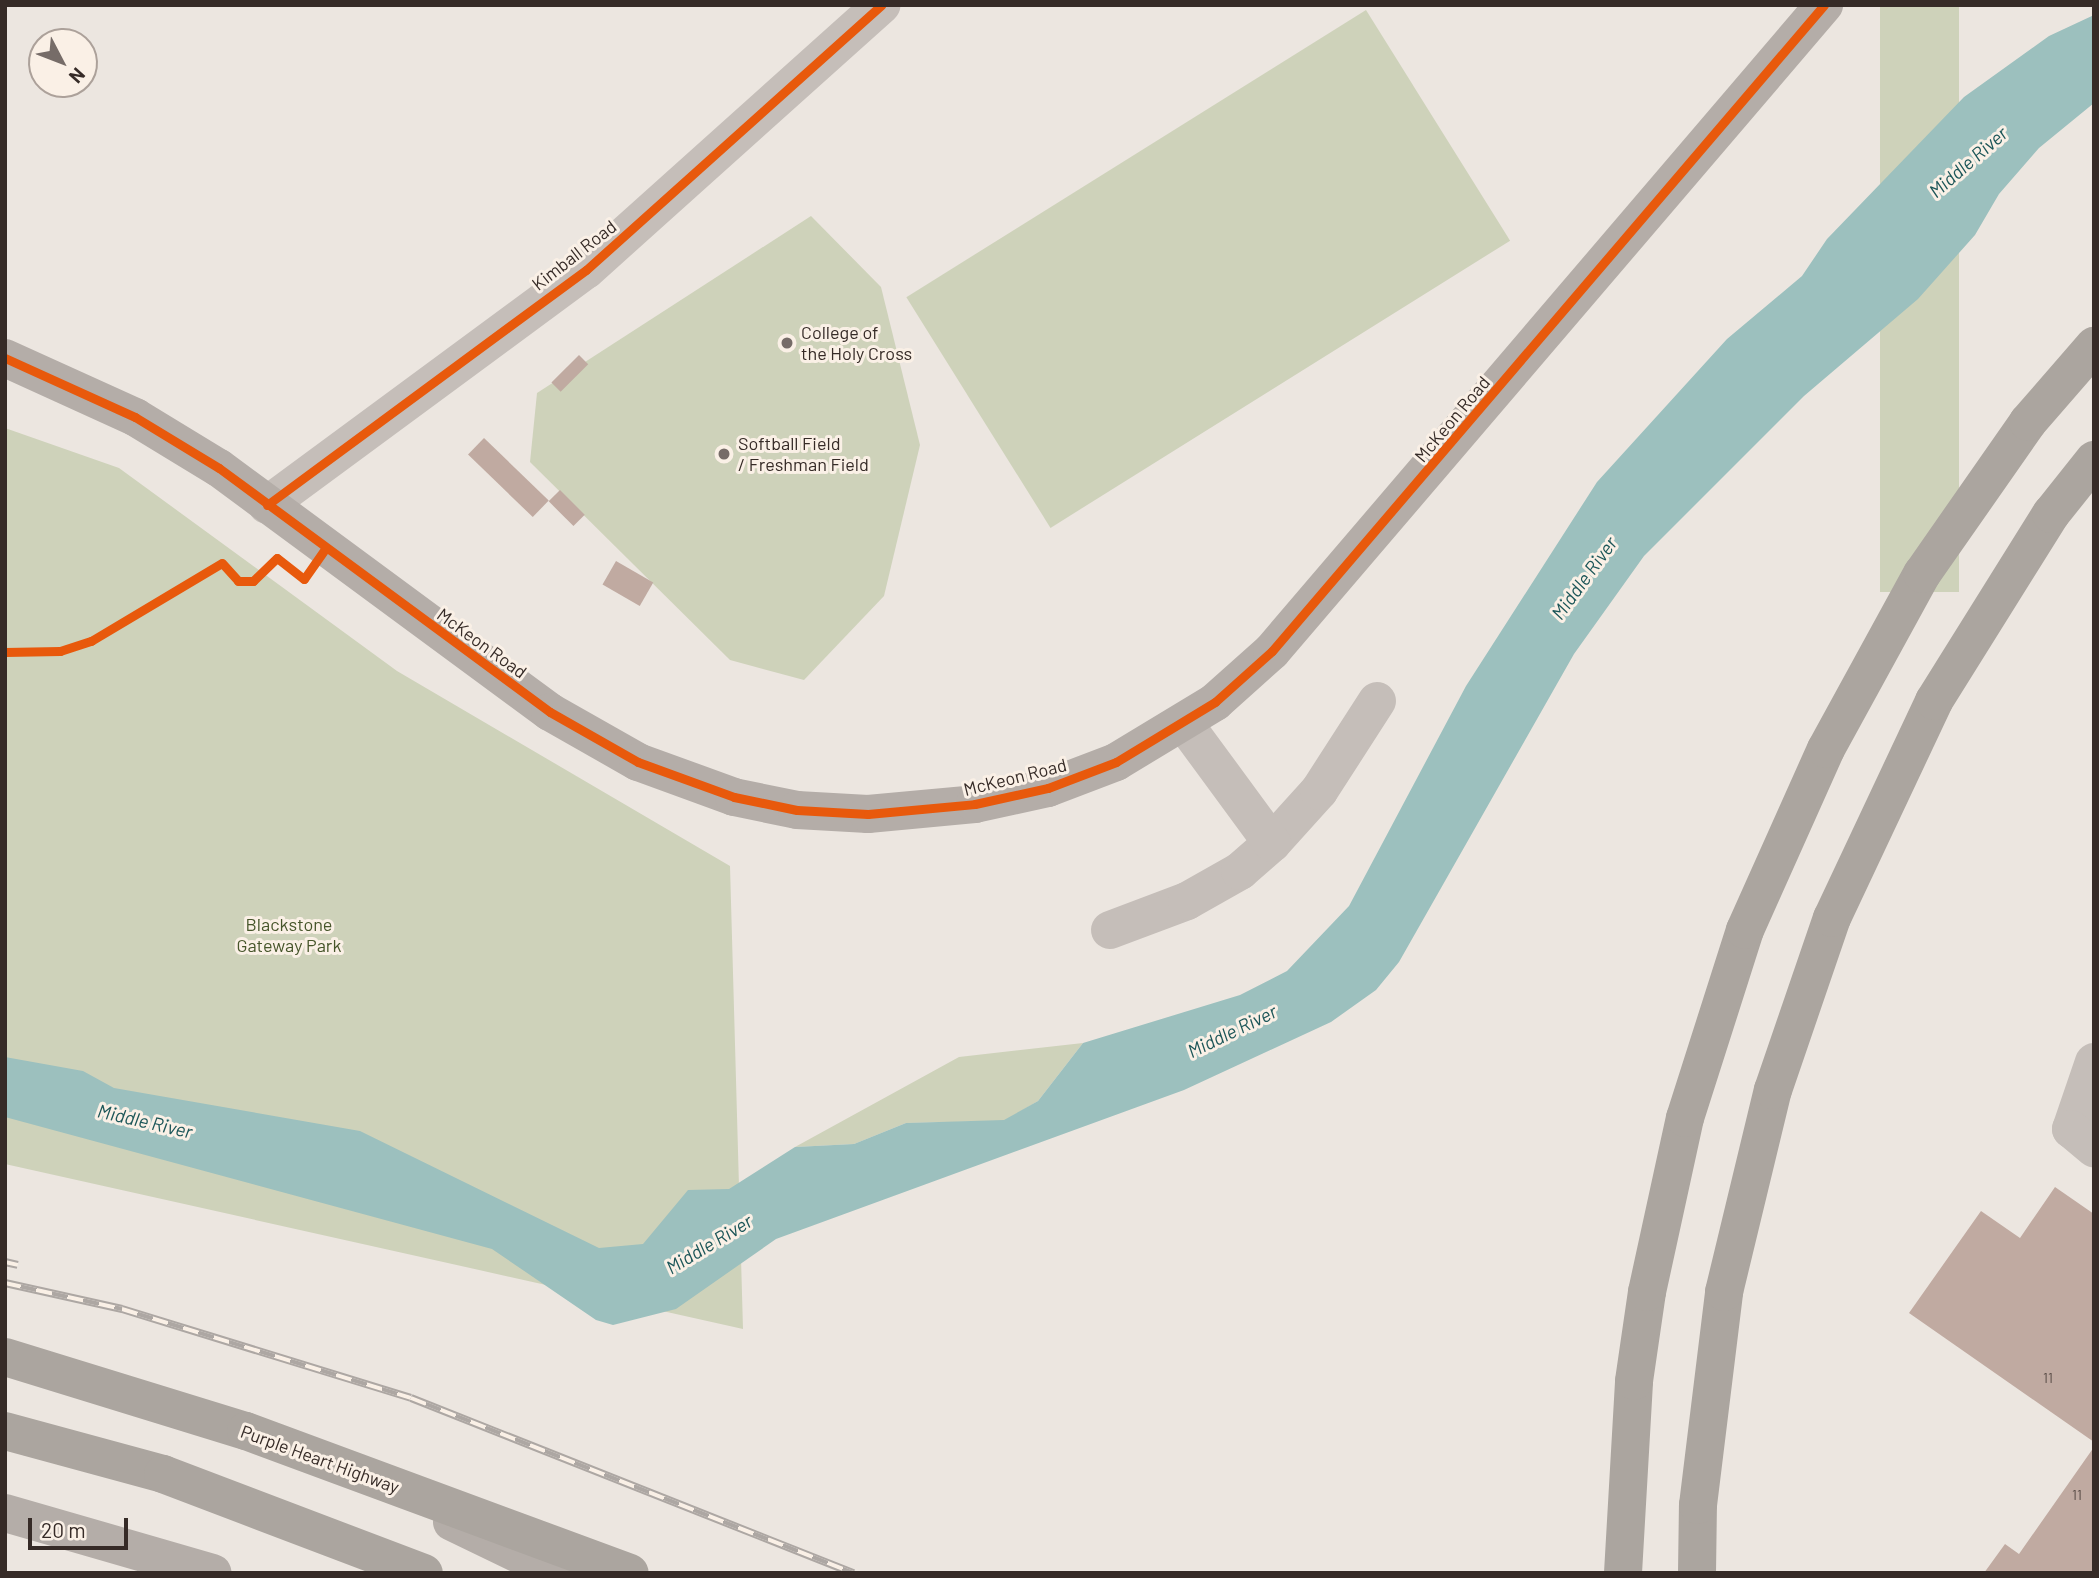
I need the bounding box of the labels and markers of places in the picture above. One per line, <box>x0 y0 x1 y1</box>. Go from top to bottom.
place label: College of the Holy Cross <box>801 322 912 364</box>
marker: College of the Holy Cross <box>779 335 795 351</box>
place label: Softball Field / Freshman Field <box>738 433 869 476</box>
marker: Softball Field / Freshman Field <box>716 446 732 462</box>

